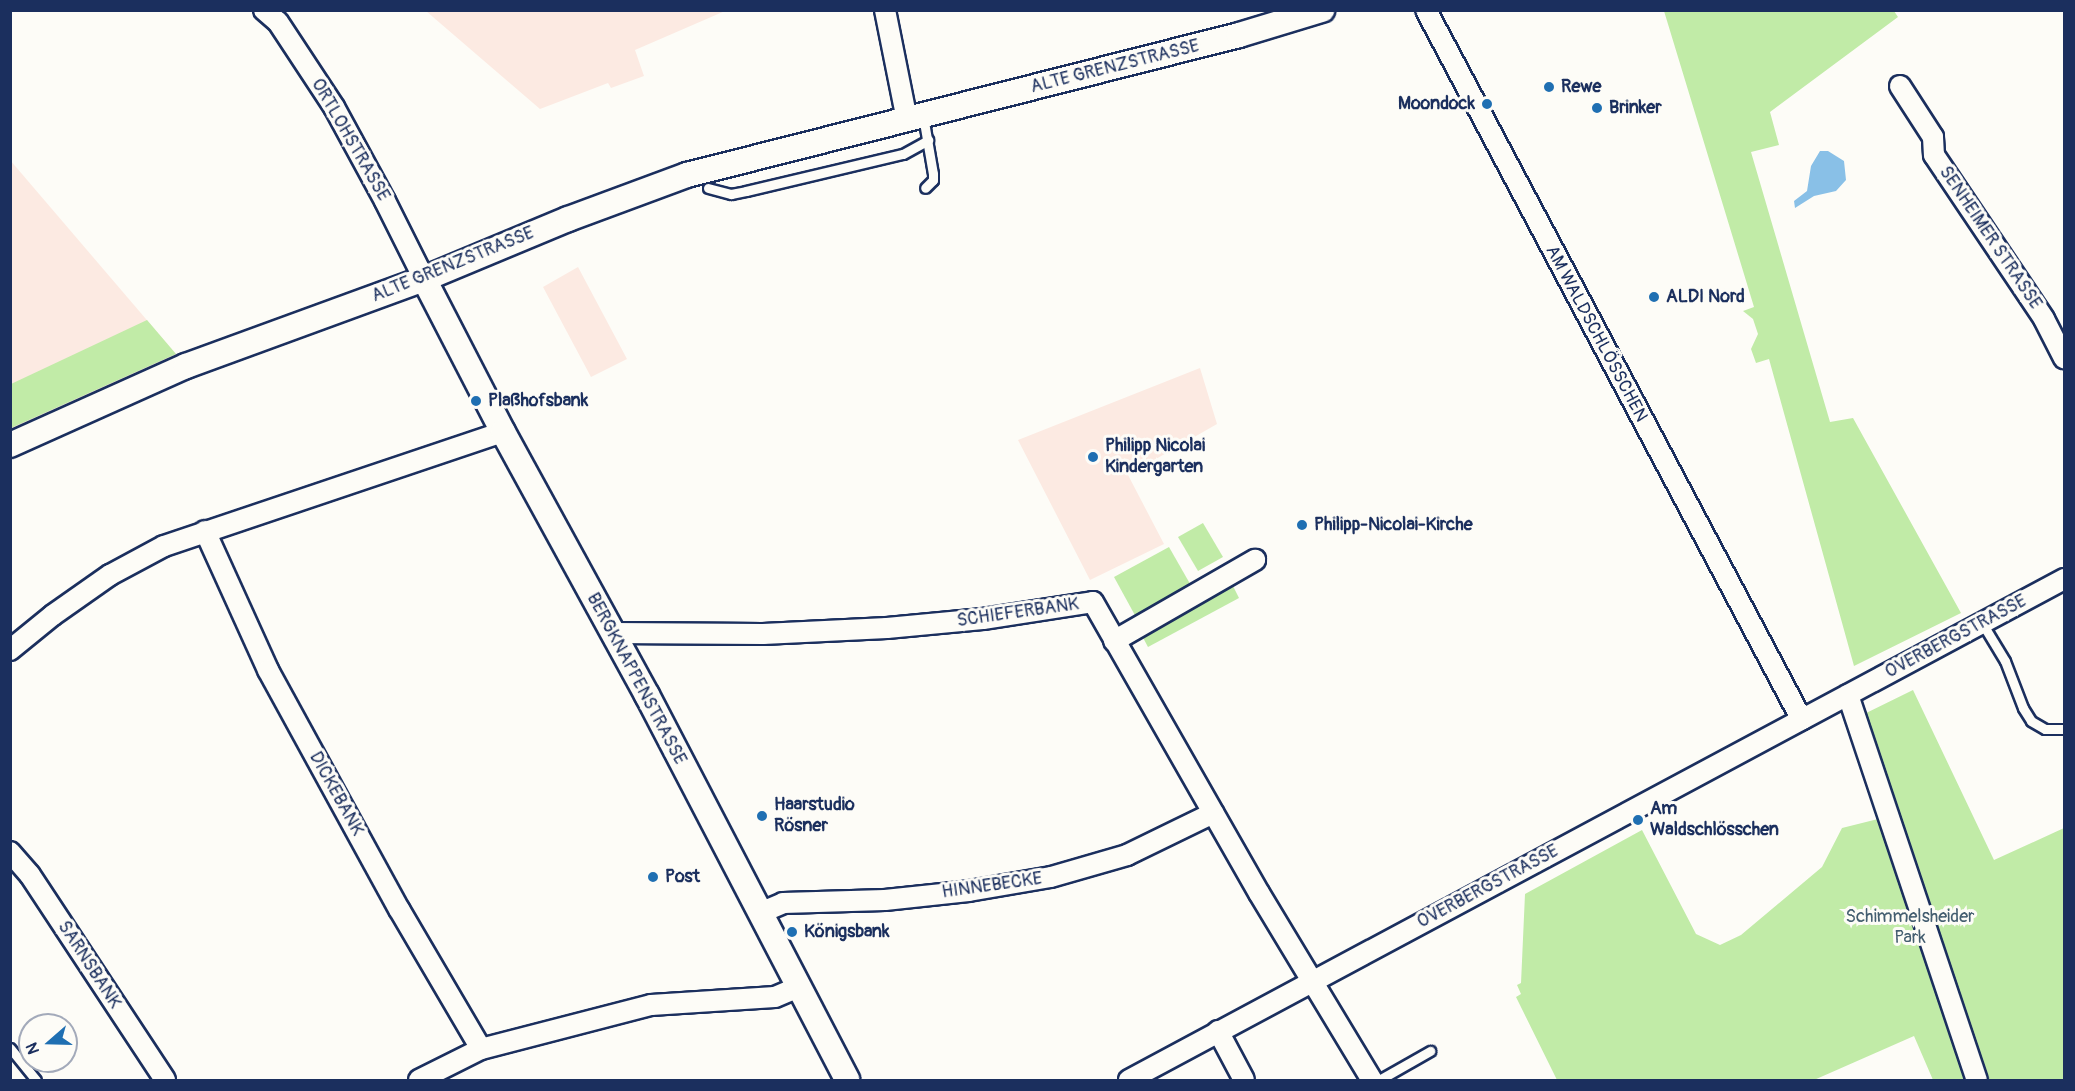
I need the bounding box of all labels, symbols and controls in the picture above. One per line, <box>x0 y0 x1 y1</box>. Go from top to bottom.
street label: ALTE GRENZSTRASSE <box>1028 36 1202 98</box>
street label: ORTLOHSTRASSE <box>306 75 394 205</box>
place label: Rewe <box>1561 76 1601 98</box>
marker: Rewe <box>1542 80 1556 94</box>
place label: Moondock <box>1398 93 1475 115</box>
marker: Moondock <box>1480 97 1494 111</box>
place label: Brinker <box>1609 97 1662 119</box>
marker: Brinker <box>1590 101 1604 115</box>
street label: SENHEIMER STRASSE <box>1934 162 2046 314</box>
street label: ALTE GRENZSTRASSE <box>369 223 537 307</box>
street label: AM WALDSCHLÖSSCHEN <box>1540 242 1652 426</box>
place label: ALDI Nord <box>1666 286 1745 308</box>
marker: ALDI Nord <box>1647 290 1661 304</box>
place label: Plaßhofsbank <box>488 390 588 412</box>
marker: Plaßhofsbank <box>469 394 483 408</box>
place label: Philipp Nicolai Kindergarten <box>1105 436 1205 478</box>
marker: Philipp Nicolai Kindergarten <box>1086 450 1100 464</box>
place label: Philipp-Nicolai-Kirche <box>1314 514 1473 536</box>
marker: Philipp-Nicolai-Kirche <box>1295 518 1309 532</box>
street label: BERGKNAPPENSTRASSE <box>582 589 690 769</box>
street label: OVERBERGSTRASSE <box>1882 591 2030 683</box>
street label: SCHIEFERBANK <box>956 594 1080 632</box>
street label: DICKEBANK <box>304 748 368 840</box>
place label: Haarstudio Rösner <box>774 795 855 838</box>
place label: Am Waldschlösschen <box>1650 799 1779 842</box>
marker: Haarstudio Rösner <box>755 809 769 823</box>
marker: Am Waldschlösschen <box>1631 813 1645 827</box>
street label: OVERBERGSTRASSE <box>1414 841 1562 933</box>
place label: Post <box>665 866 700 888</box>
street label: HINNEBECKE <box>940 868 1044 904</box>
marker: Post <box>646 870 660 884</box>
park label: Schimmelsheider Park <box>1845 907 1975 950</box>
street label: SARNSBANK <box>53 917 125 1013</box>
place label: Königsbank <box>804 921 890 943</box>
marker: Königsbank <box>785 925 799 939</box>
north arrow <box>18 1013 78 1073</box>
text: N <box>22 1040 44 1057</box>

